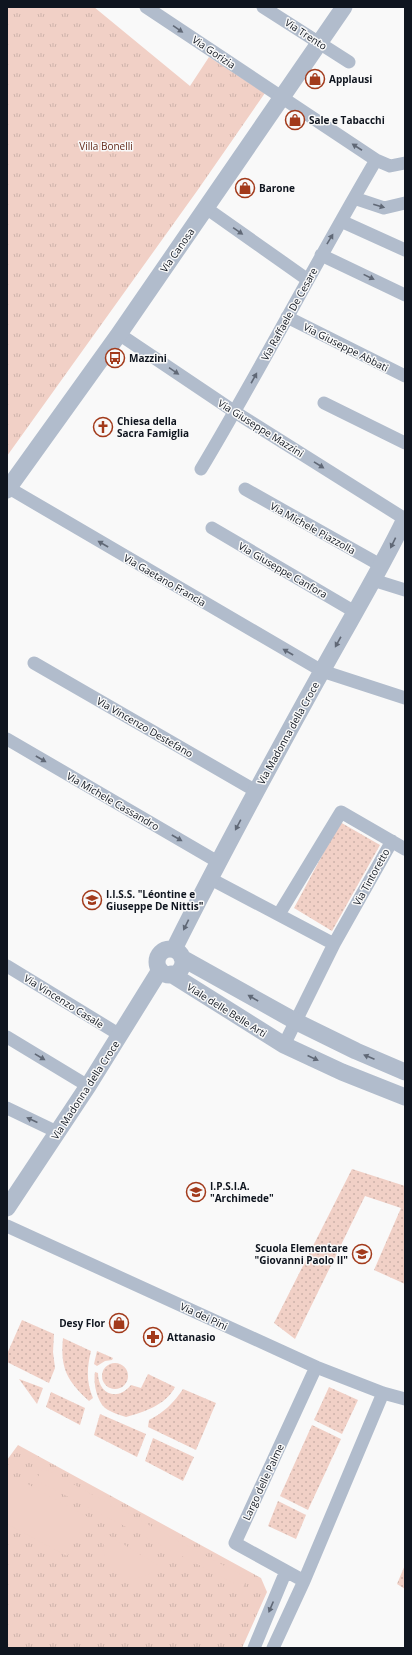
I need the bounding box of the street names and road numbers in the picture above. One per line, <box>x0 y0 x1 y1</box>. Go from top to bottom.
street label: Via Trento <box>282 15 330 53</box>
street label: Via Gorizia <box>190 32 238 72</box>
street label: Via Canosa <box>157 225 197 275</box>
street label: Via Raffaele De Cesare <box>258 265 321 363</box>
street label: Via Giuseppe Abbati <box>301 320 391 374</box>
street label: Via Giuseppe Mazzini <box>216 396 306 460</box>
street label: Via Michele Piazzolla <box>268 499 358 557</box>
street label: Via Giuseppe Canfora <box>236 539 330 601</box>
street label: Via Gaetano Francia <box>121 551 209 609</box>
street label: Via Madonna della Croce <box>254 679 322 787</box>
street label: Via Vincenzo Destefano <box>94 694 196 760</box>
street label: Via Michele Cassandro <box>64 769 162 833</box>
street label: Via Tintoretto <box>350 846 392 908</box>
street label: Via Vincenzo Casale <box>22 971 107 1031</box>
street label: Viale delle Belle Arti <box>184 980 270 1040</box>
street label: Via Madonna della Croce <box>48 1037 123 1142</box>
street label: Via dei Pini <box>178 1299 230 1333</box>
street label: Largo delle Palme <box>239 1441 287 1523</box>

